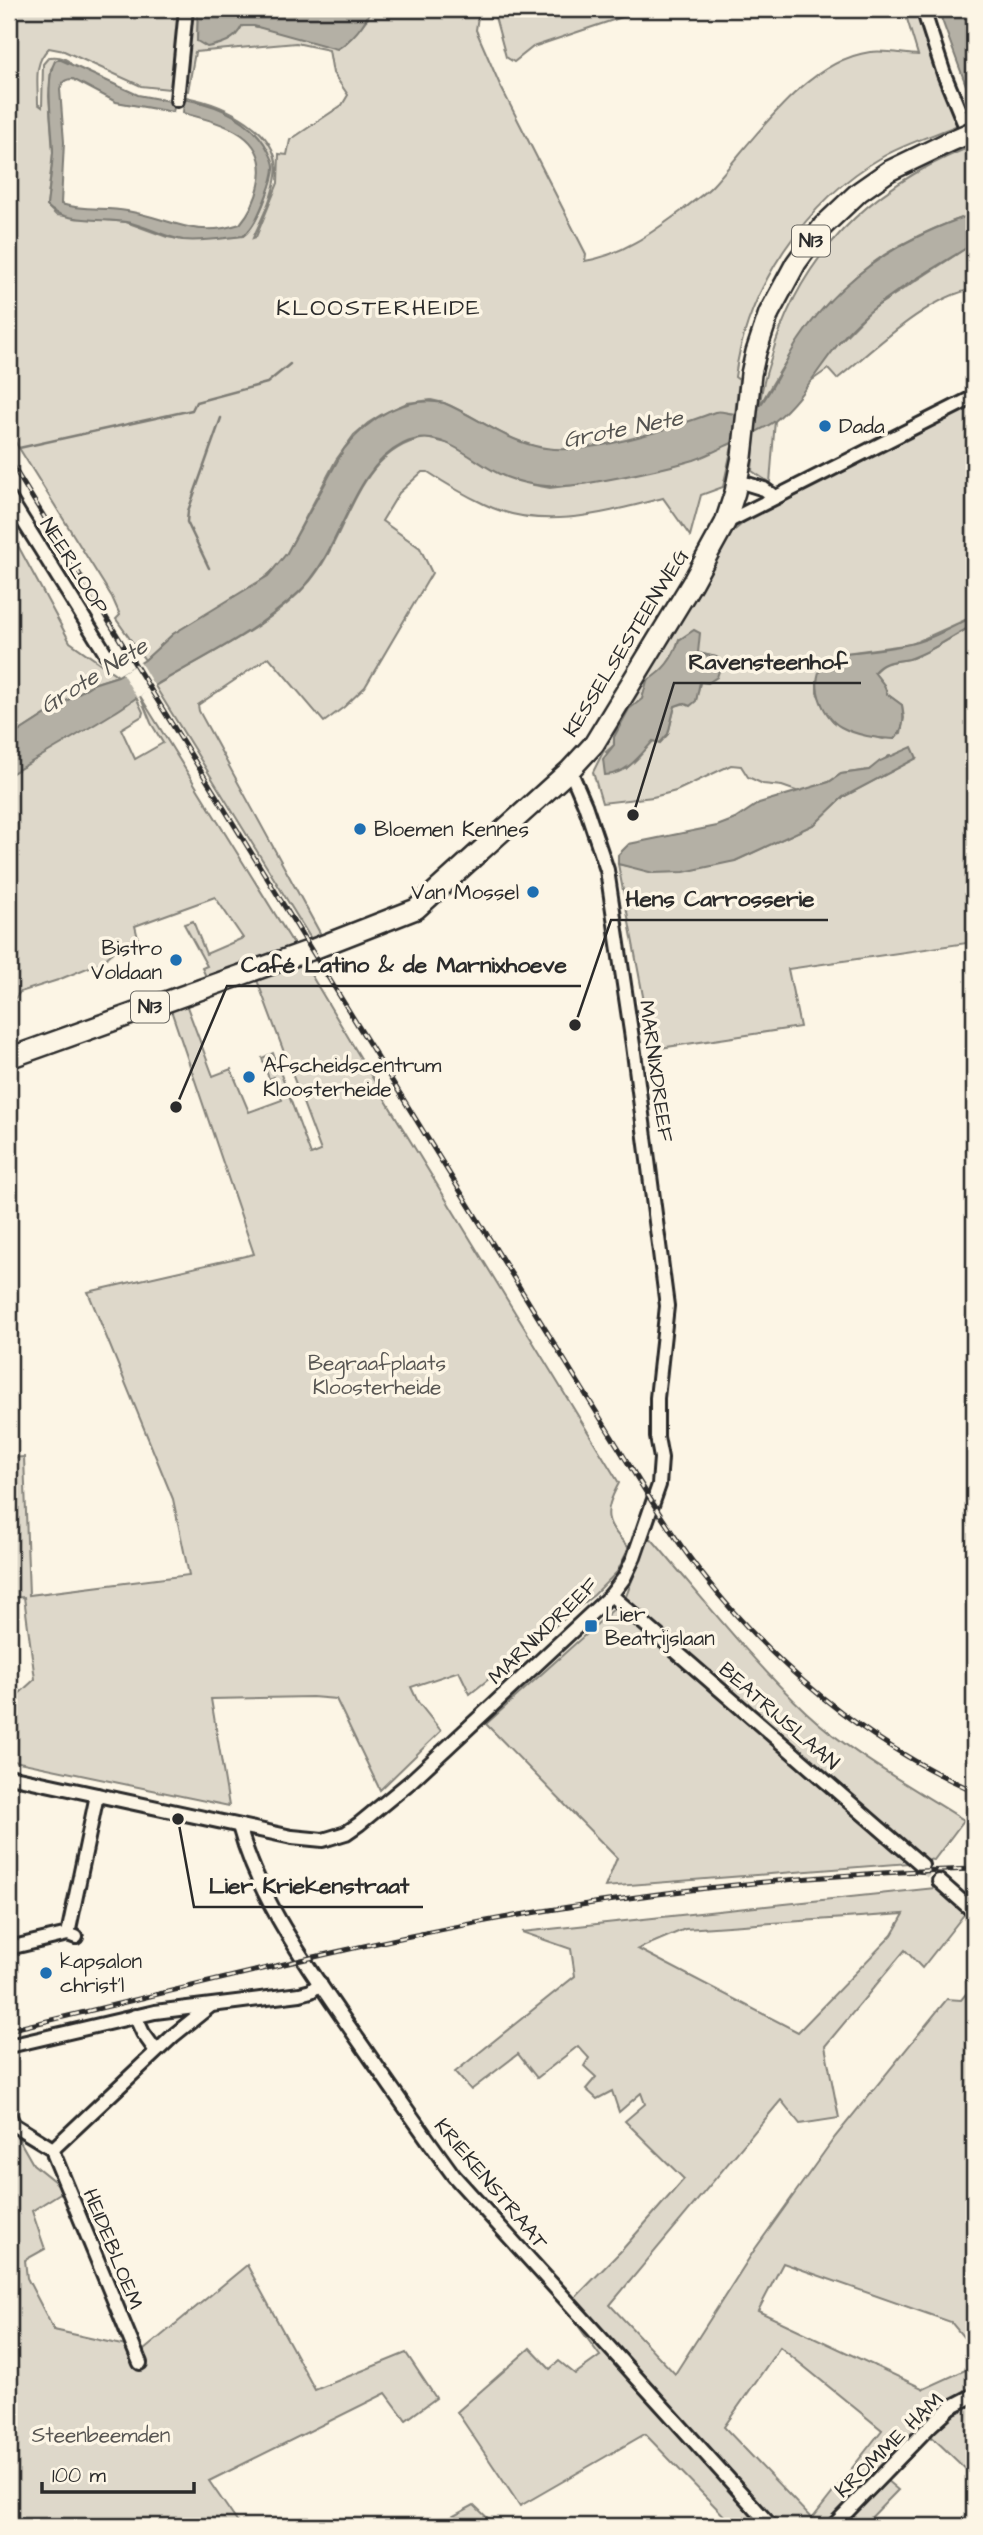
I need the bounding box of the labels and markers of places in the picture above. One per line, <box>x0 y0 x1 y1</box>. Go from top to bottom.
place label: Dada <box>839 412 885 441</box>
marker: Dada <box>817 418 833 434</box>
callout: Ravensteenhof <box>674 639 861 683</box>
place label: Bloemen Kennes <box>374 815 529 844</box>
marker: Bloemen Kennes <box>352 821 368 837</box>
callout: Hens Carrosserie <box>611 876 828 920</box>
place label: Van Mossel <box>411 878 519 907</box>
marker: Van Mossel <box>525 884 541 900</box>
place label: Bistro Voldaan <box>91 934 162 987</box>
callout: Café Latino & de Marnixhoeve <box>227 942 581 986</box>
marker: Bistro Voldaan <box>168 952 184 968</box>
place label: Afscheidscentrum Kloosterheide <box>263 1051 442 1104</box>
marker: Afscheidscentrum Kloosterheide <box>241 1069 257 1085</box>
place label: Lier Beatrijslaan <box>605 1600 715 1653</box>
marker: Lier Beatrijslaan <box>583 1618 599 1634</box>
callout: Lier Kriekenstraat <box>194 1863 423 1907</box>
place label: kapsalon christ'l <box>60 1947 142 2000</box>
marker: kapsalon christ'l <box>38 1965 54 1981</box>

